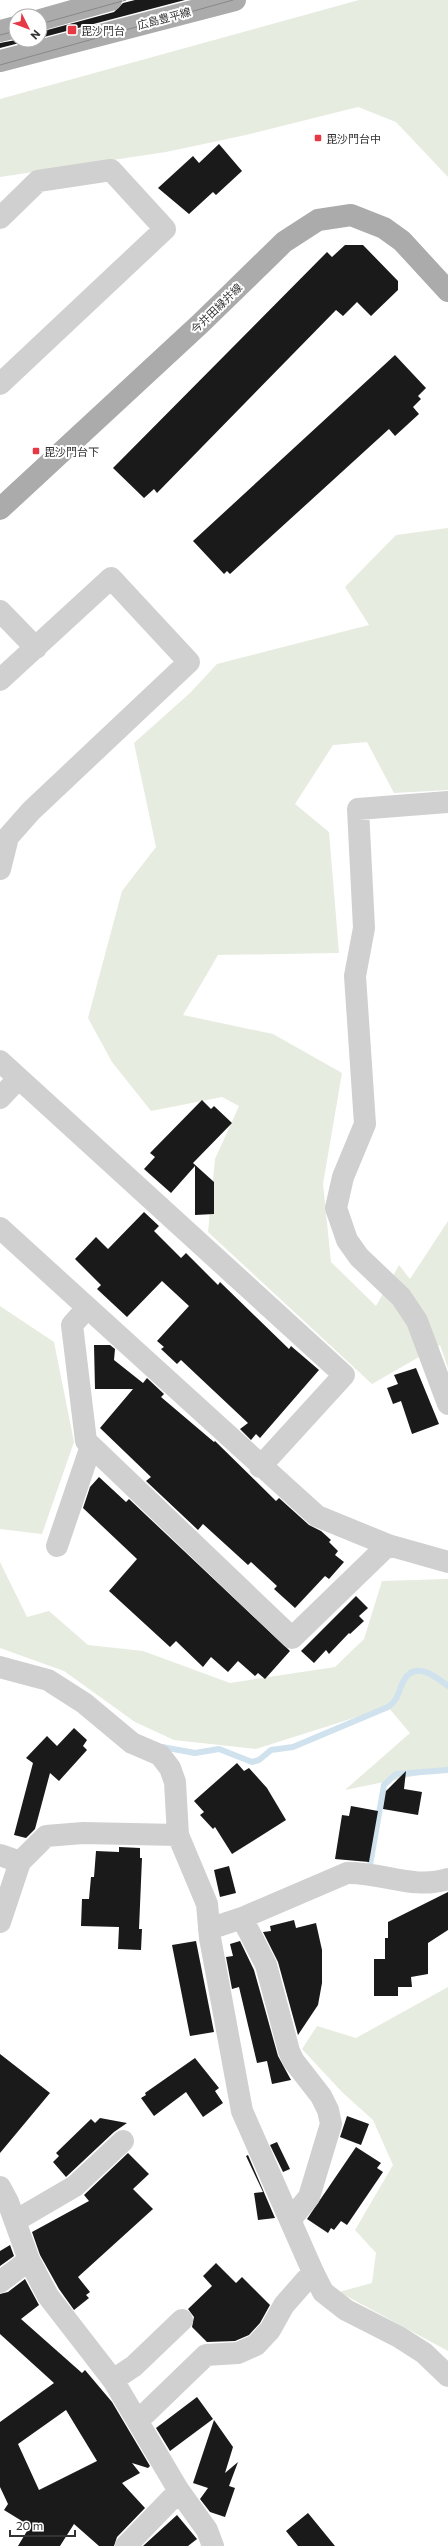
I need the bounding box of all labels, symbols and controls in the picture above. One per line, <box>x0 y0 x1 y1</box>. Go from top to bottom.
street label: 広島豊平線 <box>136 5 192 31</box>
north arrow <box>8 8 48 48</box>
marker: 毘沙門台 <box>66 24 78 36</box>
place label: 毘沙門台 <box>81 24 125 37</box>
text: N <box>28 28 43 42</box>
place label: 毘沙門台中 <box>326 132 381 145</box>
marker: 毘沙門台中 <box>313 133 323 143</box>
street label: 今井田緑井線 <box>188 280 244 336</box>
place label: 毘沙門台下 <box>44 445 99 458</box>
marker: 毘沙門台下 <box>31 446 41 456</box>
scale bar <box>10 2512 75 2538</box>
text: 20 m <box>16 2518 43 2532</box>

